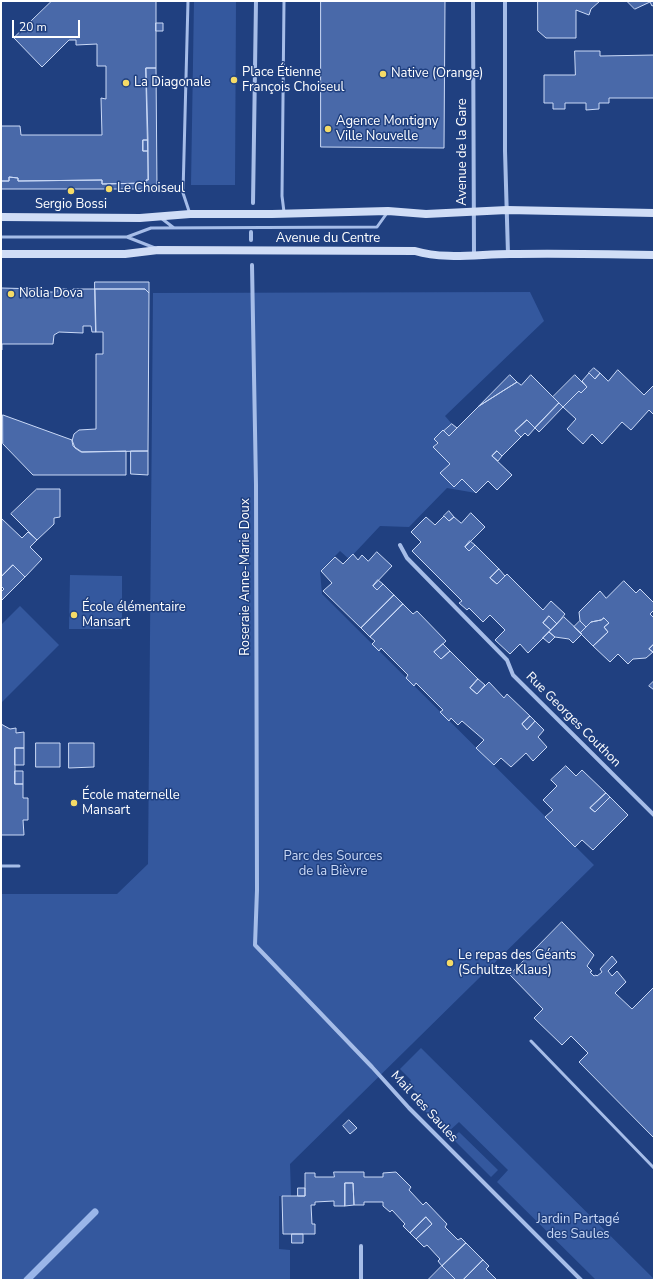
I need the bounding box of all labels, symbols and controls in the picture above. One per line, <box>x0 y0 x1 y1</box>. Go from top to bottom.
scale bar <box>14 12 82 38</box>
text: 20 m <box>19 19 47 35</box>
place label: Place Étienne François Choiseul <box>242 65 344 96</box>
place label: Native (Orange) <box>391 66 483 82</box>
marker: Native (Orange) <box>378 69 388 79</box>
place label: La Diagonale <box>134 75 211 91</box>
marker: Place Étienne François Choiseul <box>229 75 239 85</box>
marker: La Diagonale <box>121 78 131 88</box>
street label: Avenue de la Gare <box>455 98 471 206</box>
place label: Agence Montigny Ville Nouvelle <box>336 114 438 145</box>
marker: Agence Montigny Ville Nouvelle <box>323 124 333 134</box>
place label: Le Choiseul <box>117 181 185 197</box>
marker: Le Choiseul <box>104 184 114 194</box>
marker: Sergio Bossi <box>66 186 76 196</box>
place label: Sergio Bossi <box>35 197 107 213</box>
street label: Avenue du Centre <box>276 231 380 247</box>
place label: Nolia Dova <box>19 286 83 302</box>
marker: Nolia Dova <box>6 289 16 299</box>
street label: Roseraie Anne-Marie Doux <box>238 498 254 656</box>
place label: École élémentaire Mansart <box>82 600 186 631</box>
marker: École élémentaire Mansart <box>69 610 79 620</box>
street label: Rue Georges Couthon <box>522 669 624 771</box>
place label: École maternelle Mansart <box>82 788 180 819</box>
marker: École maternelle Mansart <box>69 798 79 808</box>
park label: Parc des Sources de la Bièvre <box>284 849 382 880</box>
place label: Le repas des Géants (Schultze Klaus) <box>458 948 576 979</box>
marker: Le repas des Géants (Schultze Klaus) <box>445 958 455 968</box>
street label: Mail des Saules <box>387 1068 461 1146</box>
park label: Jardin Partagé des Saules <box>537 1212 619 1243</box>

